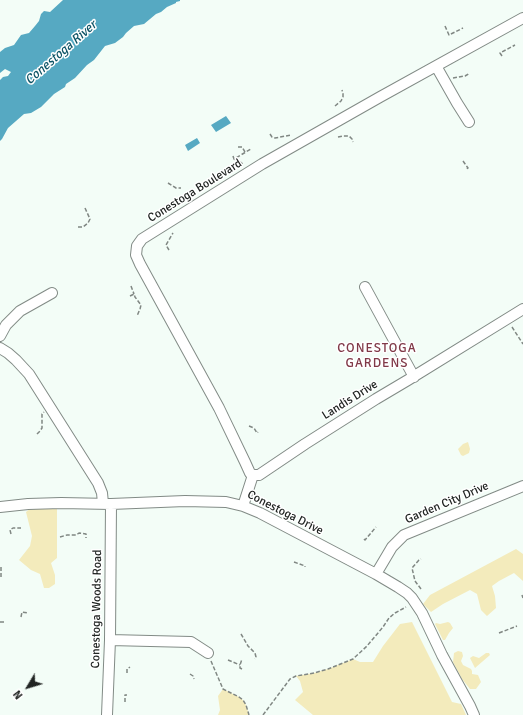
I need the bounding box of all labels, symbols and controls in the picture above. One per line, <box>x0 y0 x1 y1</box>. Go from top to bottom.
water label: Conestoga River <box>22 18 100 88</box>
street label: Conestoga Boulevard <box>145 156 245 226</box>
district label: CONESTOGA GARDENS <box>337 341 417 372</box>
street label: Landis Drive <box>319 377 381 423</box>
street label: Garden City Drive <box>403 479 491 527</box>
street label: Conestoga Drive <box>245 488 325 538</box>
street label: Conestoga Woods Road <box>89 550 105 668</box>
north arrow <box>8 667 48 707</box>
text: N <box>11 688 26 702</box>

